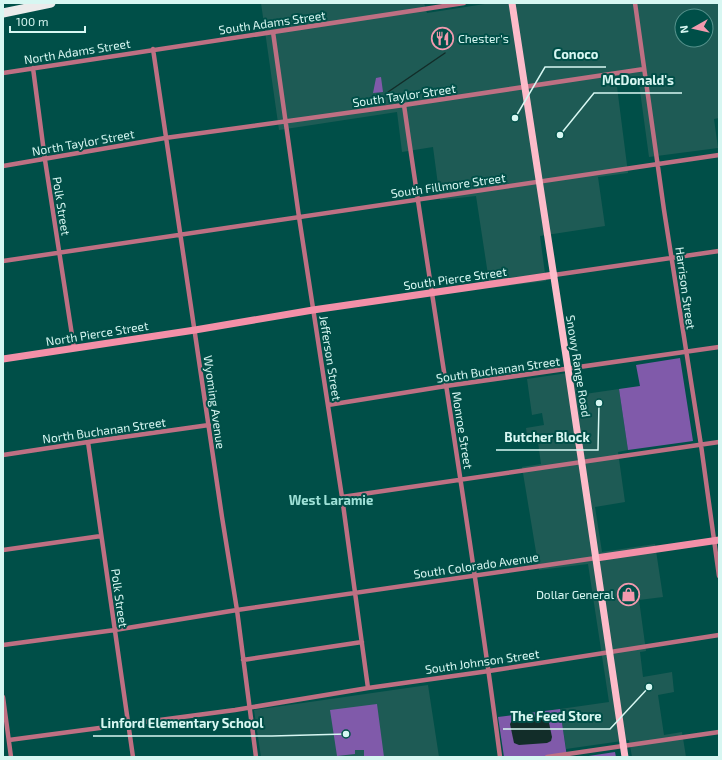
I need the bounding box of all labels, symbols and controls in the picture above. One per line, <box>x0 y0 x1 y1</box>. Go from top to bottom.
scale bar <box>10 8 85 34</box>
street label: South Adams Street <box>218 8 327 36</box>
north arrow <box>674 8 714 48</box>
text: 100 m <box>16 14 48 28</box>
restaurant icon: Chester's <box>430 25 456 51</box>
text: N <box>677 25 691 34</box>
place label: Chester's <box>458 31 509 45</box>
street label: North Adams Street <box>23 36 132 66</box>
callout: Conoco <box>545 42 606 67</box>
text: Conoco <box>554 46 599 62</box>
callout: McDonald's <box>594 68 682 93</box>
text: McDonald's <box>602 72 674 88</box>
street label: South Taylor Street <box>351 81 457 109</box>
street label: North Taylor Street <box>31 126 136 158</box>
street label: South Fillmore Street <box>390 170 507 200</box>
street label: Polk Street <box>50 176 74 237</box>
street label: Harrison Street <box>673 246 699 331</box>
street label: South Pierce Street <box>403 264 508 292</box>
street label: Jefferson Street <box>317 314 345 402</box>
street label: Snowy Range Road <box>564 314 594 418</box>
street label: North Pierce Street <box>45 318 150 348</box>
street label: South Buchanan Street <box>435 353 561 385</box>
street label: Wyoming Avenue <box>202 354 228 450</box>
street label: Monroe Street <box>450 390 476 470</box>
street label: North Buchanan Street <box>41 414 167 446</box>
callout: Butcher Block <box>496 425 598 450</box>
text: Butcher Block <box>504 429 590 445</box>
district label: West Laramie <box>289 492 373 508</box>
street label: South Colorado Avenue <box>412 549 540 581</box>
street label: Polk Street <box>109 568 131 629</box>
shop icon: Dollar General <box>616 581 642 607</box>
place label: Dollar General <box>536 587 614 601</box>
street label: South Johnson Street <box>424 646 540 676</box>
callout: The Feed Store <box>503 704 610 729</box>
text: The Feed Store <box>510 708 602 724</box>
callout: Linford Elementary School <box>93 711 272 736</box>
text: Linford Elementary School <box>101 715 264 731</box>

